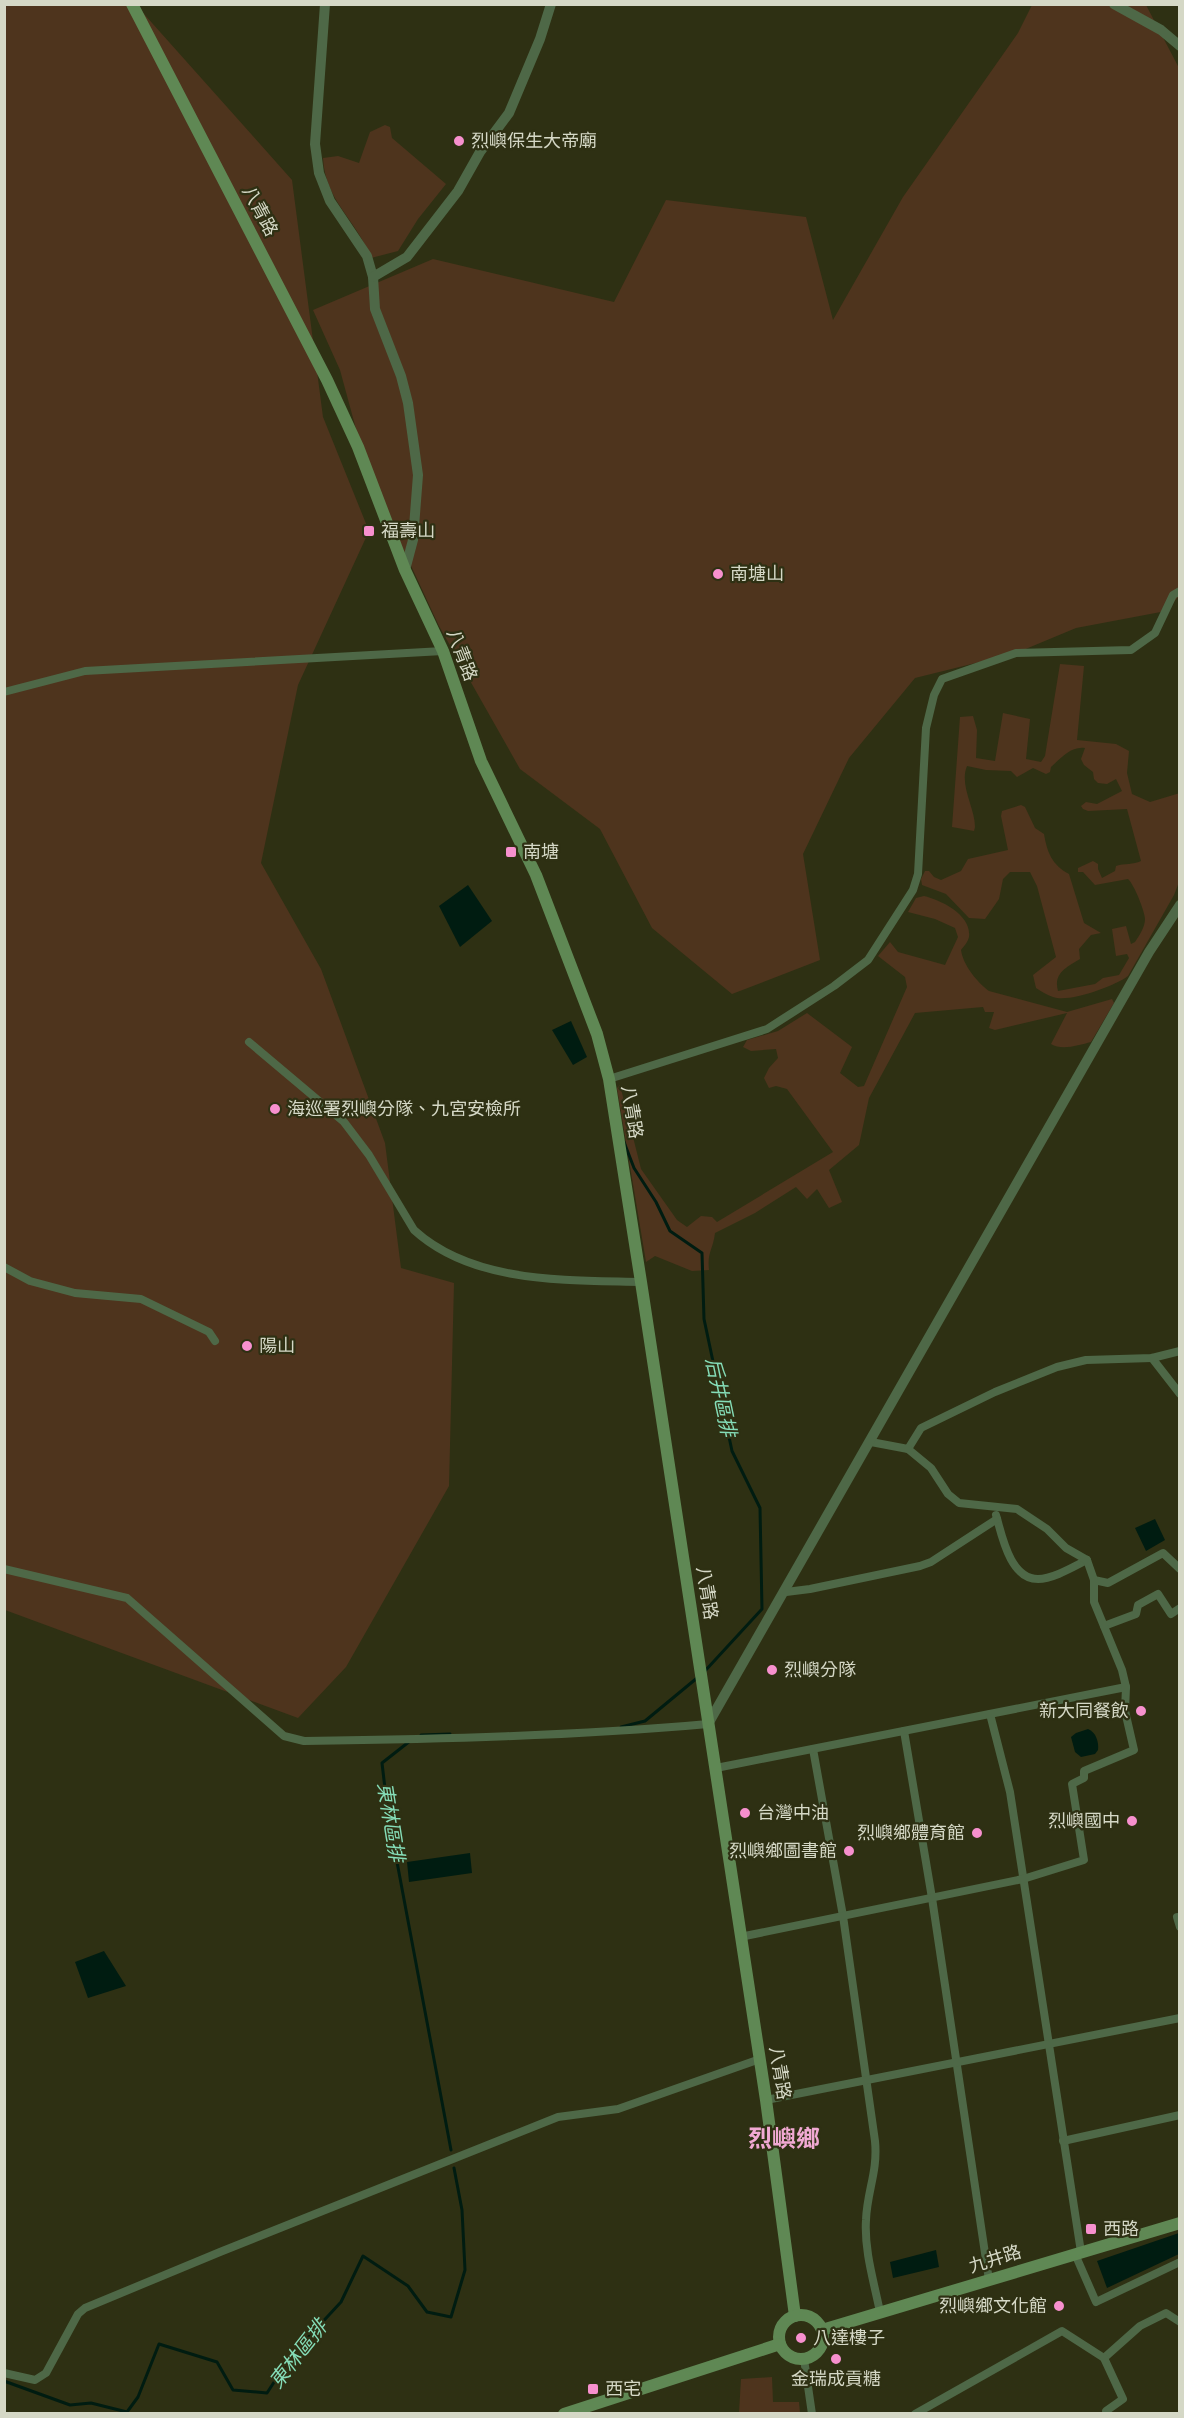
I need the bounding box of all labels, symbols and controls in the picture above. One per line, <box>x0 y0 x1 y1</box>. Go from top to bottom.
place label: 烈嶼保生大帝廟 <box>471 130 597 151</box>
marker: 烈嶼保生大帝廟 <box>452 134 466 148</box>
street label: 八青路 <box>238 182 282 240</box>
place label: 福壽山 <box>381 520 435 541</box>
marker: 福壽山 <box>362 524 376 538</box>
place label: 南塘山 <box>730 563 784 584</box>
marker: 南塘山 <box>711 567 725 581</box>
street label: 八青路 <box>443 626 482 684</box>
place label: 南塘 <box>523 841 559 862</box>
marker: 南塘 <box>504 845 518 859</box>
street label: 八青路 <box>618 1084 647 1140</box>
place label: 海巡署烈嶼分隊、九宮安檢所 <box>287 1098 521 1119</box>
marker: 海巡署烈嶼分隊、九宮安檢所 <box>268 1102 282 1116</box>
place label: 陽山 <box>259 1335 295 1356</box>
marker: 陽山 <box>240 1339 254 1353</box>
water label: 后井區排 <box>701 1355 742 1442</box>
street label: 八青路 <box>693 1565 722 1621</box>
place label: 烈嶼分隊 <box>784 1659 856 1680</box>
marker: 烈嶼分隊 <box>765 1663 779 1677</box>
place label: 新大同餐飲 <box>1039 1700 1129 1721</box>
marker: 新大同餐飲 <box>1134 1704 1148 1718</box>
water label: 東林區排 <box>373 1781 410 1866</box>
place label: 台灣中油 <box>757 1802 829 1823</box>
marker: 台灣中油 <box>738 1806 752 1820</box>
place label: 烈嶼國中 <box>1048 1810 1120 1831</box>
marker: 烈嶼國中 <box>1125 1814 1139 1828</box>
place label: 烈嶼鄉體育館 <box>857 1822 965 1843</box>
marker: 烈嶼鄉體育館 <box>970 1826 984 1840</box>
place label: 烈嶼鄉圖書館 <box>729 1840 837 1861</box>
marker: 烈嶼鄉圖書館 <box>842 1844 856 1858</box>
street label: 八青路 <box>766 2045 795 2101</box>
district label: 烈嶼鄉 <box>748 2125 820 2153</box>
place label: 西路 <box>1103 2218 1139 2239</box>
marker: 西路 <box>1084 2222 1098 2236</box>
street label: 九井路 <box>966 2241 1024 2276</box>
place label: 烈嶼鄉文化館 <box>939 2295 1047 2316</box>
marker: 烈嶼鄉文化館 <box>1052 2299 1066 2313</box>
water label: 東林區排 <box>264 2313 334 2393</box>
place label: 八達樓子 <box>813 2327 885 2348</box>
marker: 八達樓子 <box>794 2331 808 2345</box>
marker: 金瑞成貢糖 <box>829 2352 843 2366</box>
place label: 金瑞成貢糖 <box>791 2368 881 2389</box>
place label: 西宅 <box>605 2378 641 2399</box>
marker: 西宅 <box>586 2382 600 2396</box>

